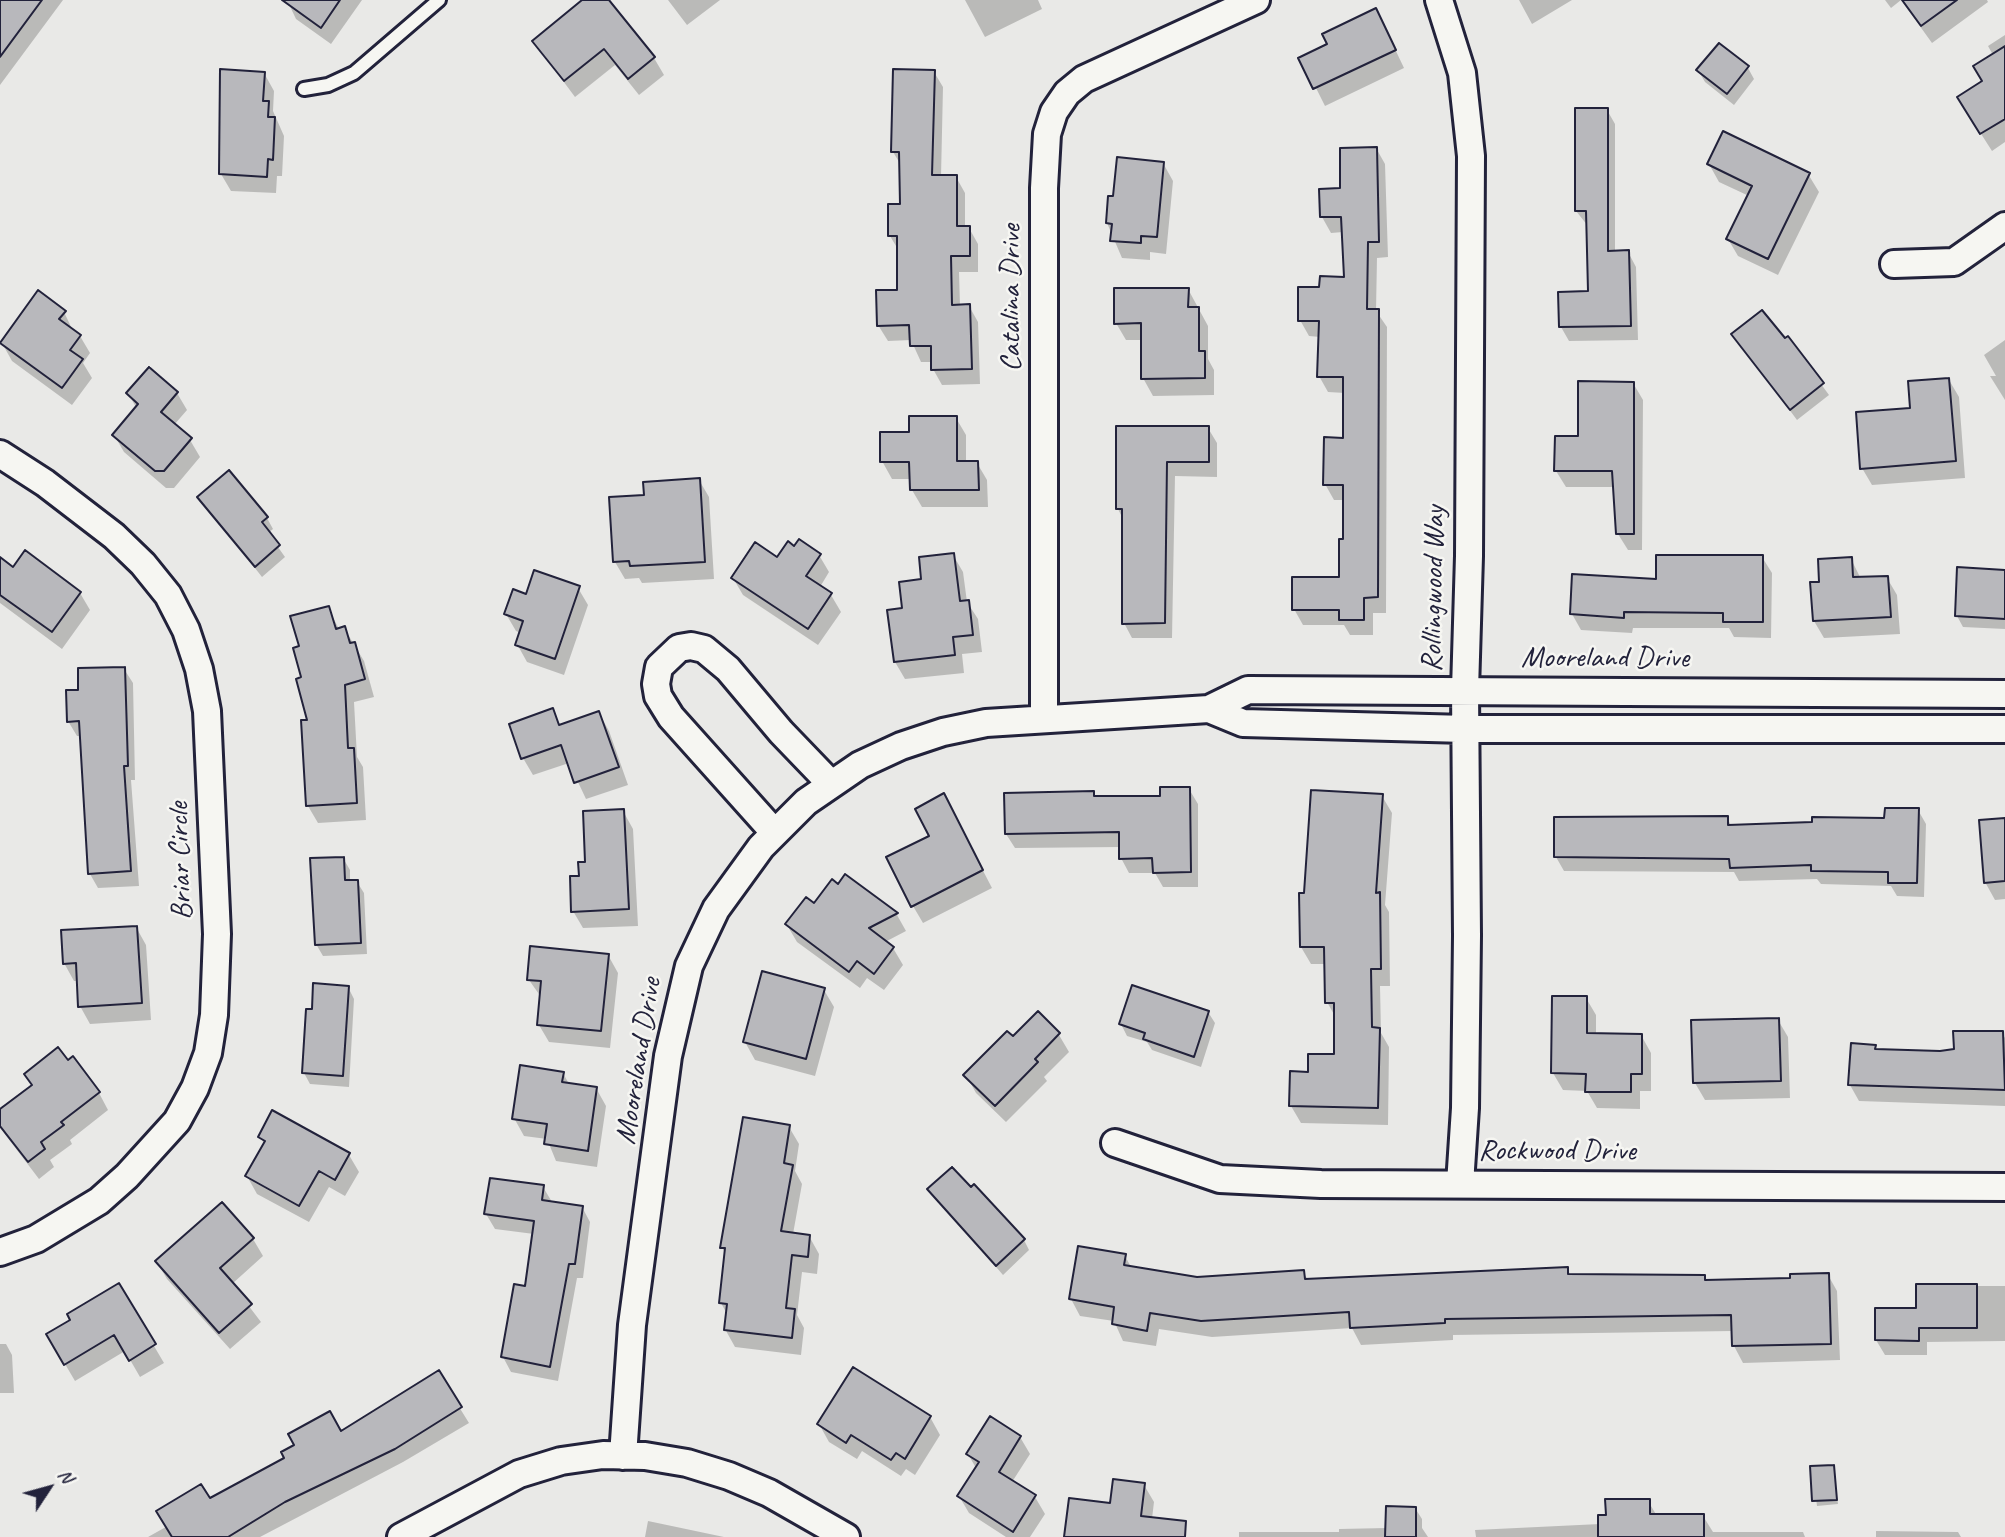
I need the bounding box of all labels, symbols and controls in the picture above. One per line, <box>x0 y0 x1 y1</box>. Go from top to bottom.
street label: Catalina Drive <box>993 224 1029 372</box>
street label: Rollingwood Way <box>1415 506 1453 672</box>
street label: Mooreland Drive <box>1521 640 1689 676</box>
street label: Briar Circle <box>161 801 201 921</box>
street label: Mooreland Drive <box>608 975 670 1147</box>
street label: Rockwood Drive <box>1478 1133 1636 1169</box>
north arrow <box>14 1453 84 1523</box>
text: N <box>53 1464 79 1487</box>

